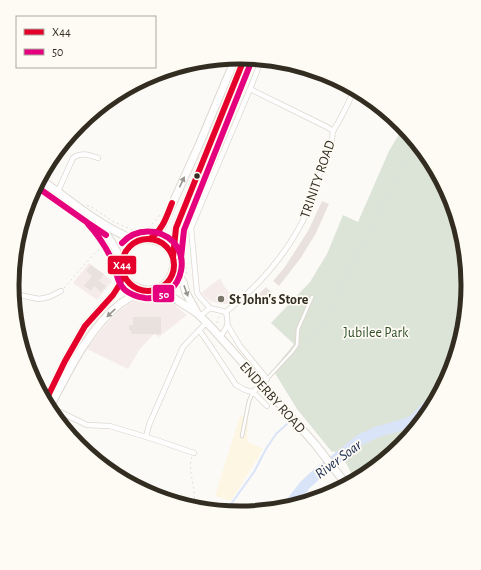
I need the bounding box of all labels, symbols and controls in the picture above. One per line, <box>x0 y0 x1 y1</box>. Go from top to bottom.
legend <box>16 16 156 68</box>
text: X44 <box>52 26 71 38</box>
text: 50 <box>52 46 63 58</box>
street label: TRINITY ROAD <box>298 139 338 220</box>
unlabelled marker <box>192 171 202 181</box>
one-way arrow <box>179 176 185 187</box>
line badge: X44 <box>107 255 137 275</box>
text: X44 <box>113 260 131 271</box>
line badge: 50 <box>152 284 175 303</box>
one-way arrow <box>183 285 189 297</box>
text: 50 <box>159 289 170 300</box>
place label: St John's Store <box>229 293 309 307</box>
marker: St John's Store <box>216 294 226 304</box>
one-way arrow <box>106 308 116 318</box>
park label: Jubilee Park <box>344 326 409 340</box>
street label: ENDERBY ROAD <box>237 359 308 436</box>
water label: River Soar <box>312 437 365 482</box>

